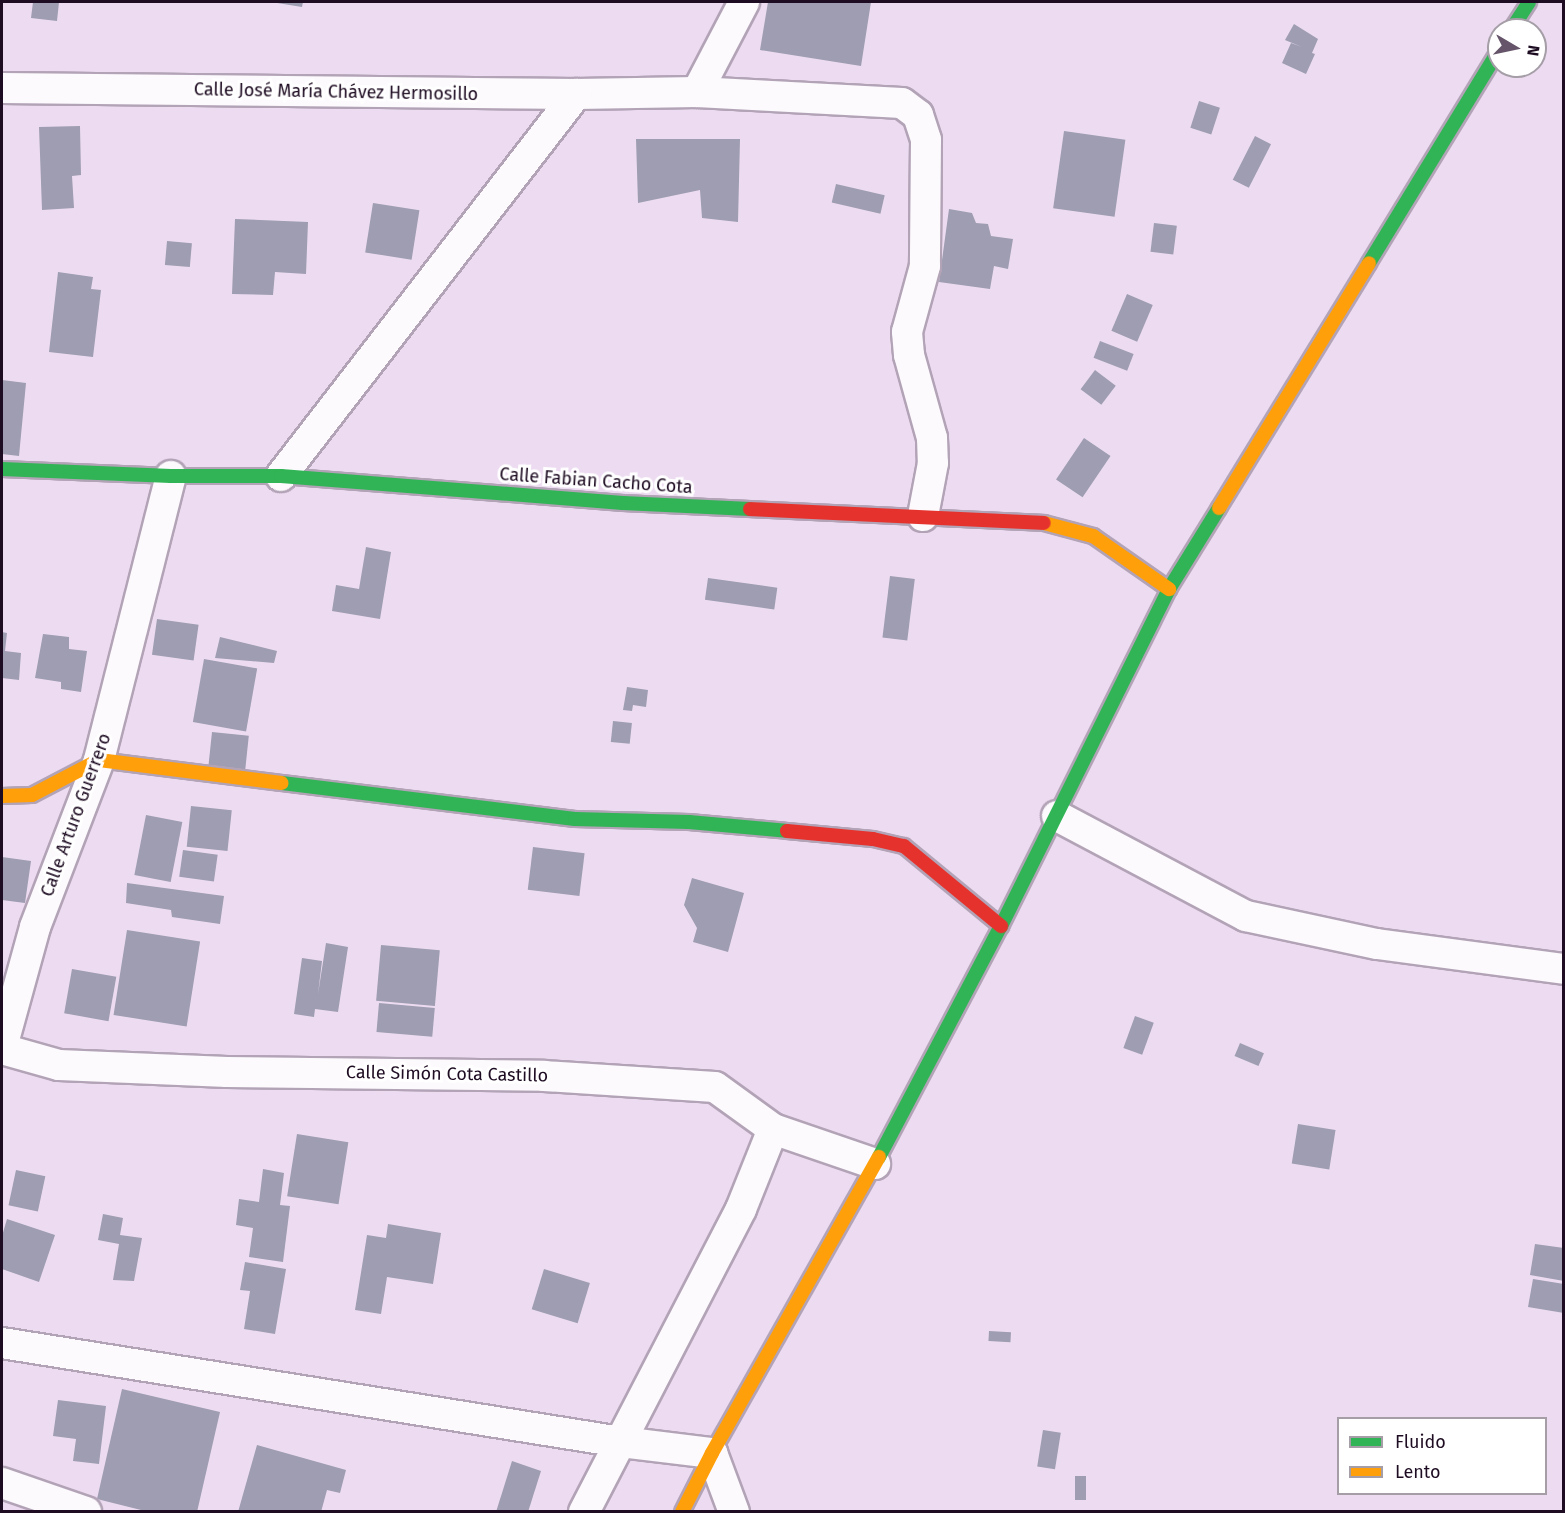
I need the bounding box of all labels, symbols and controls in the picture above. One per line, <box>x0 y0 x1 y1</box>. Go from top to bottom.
north arrow <box>1487 18 1547 78</box>
text: N <box>1523 44 1544 57</box>
street label: Calle José María Chávez Hermosillo <box>194 79 478 105</box>
street label: Calle Fabian Cacho Cota <box>499 463 693 499</box>
street label: Calle Arturo Guerrero <box>36 730 116 900</box>
street label: Calle Simón Cota Castillo <box>346 1061 548 1087</box>
legend <box>1337 1417 1547 1495</box>
text: Fluido <box>1395 1431 1446 1453</box>
text: Lento <box>1395 1461 1441 1483</box>

